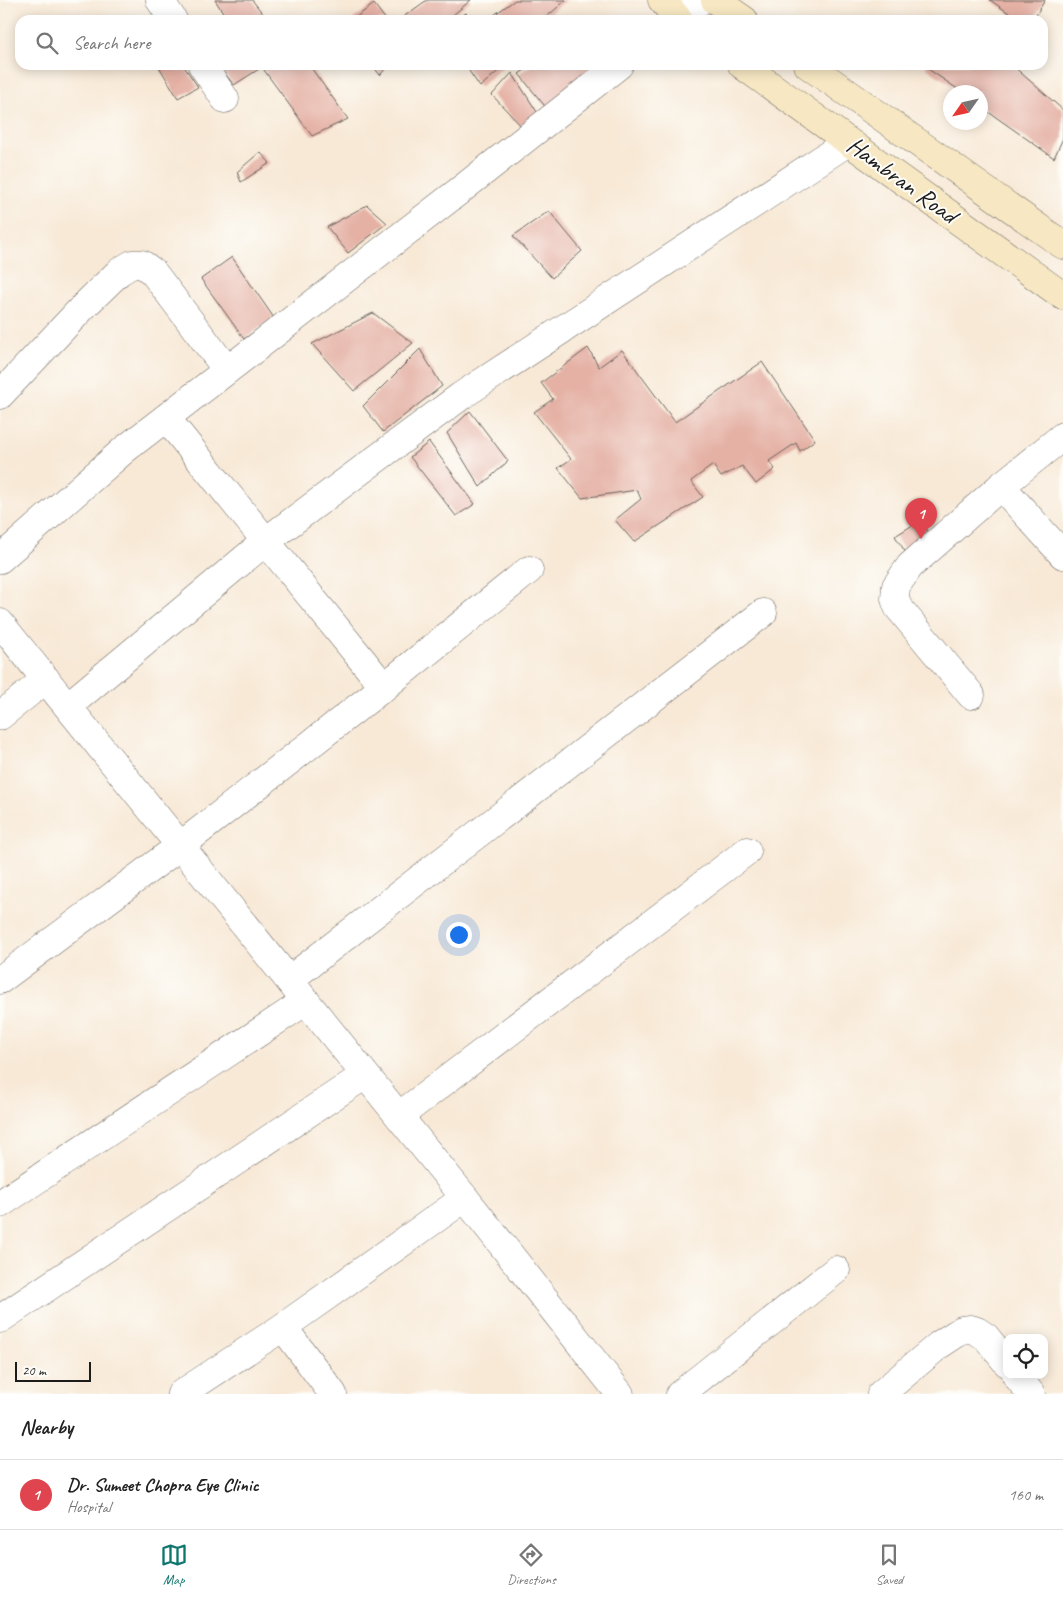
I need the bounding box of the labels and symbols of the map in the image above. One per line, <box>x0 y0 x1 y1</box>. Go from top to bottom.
north arrow <box>943 85 988 130</box>
street label: Hambran Road <box>840 129 967 233</box>
pin: 1 <box>905 498 937 539</box>
your location <box>446 922 472 948</box>
scale bar <box>15 1359 91 1382</box>

